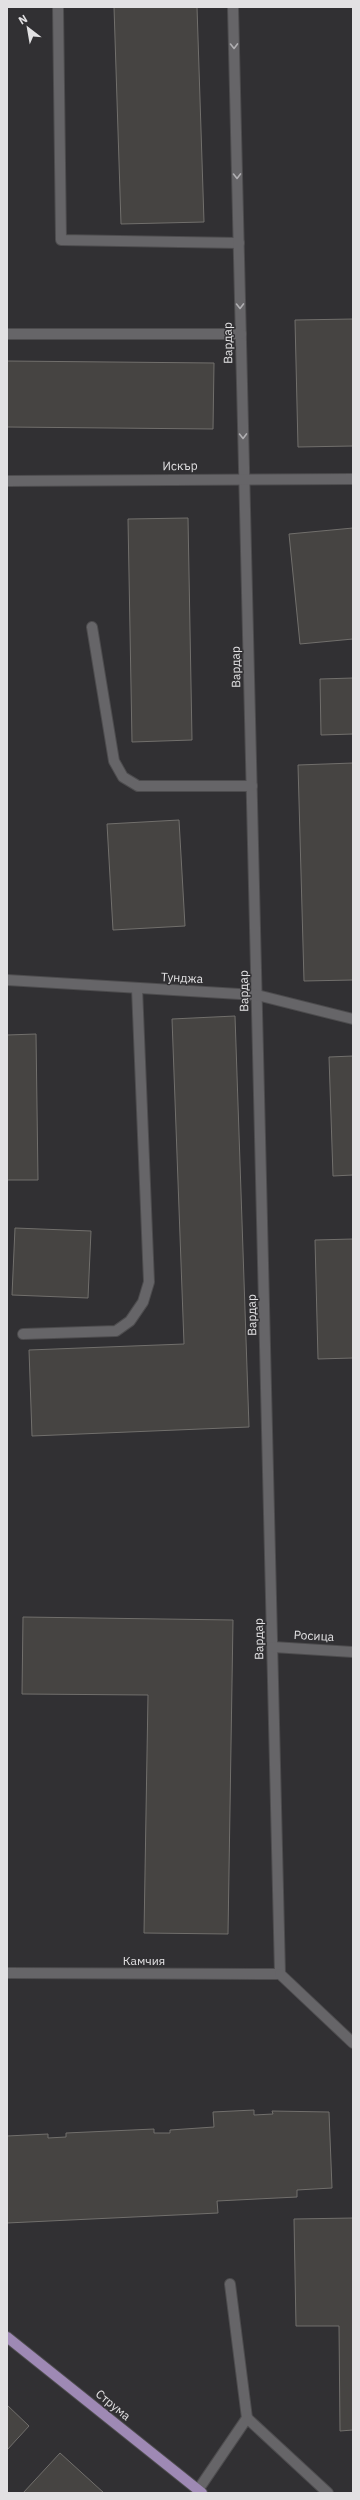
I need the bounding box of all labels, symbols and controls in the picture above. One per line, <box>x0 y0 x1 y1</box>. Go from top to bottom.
north arrow <box>8 8 48 48</box>
text: N <box>16 11 30 27</box>
one-way arrow <box>230 43 238 49</box>
one-way arrow <box>233 173 241 179</box>
one-way arrow <box>236 303 244 309</box>
street label: Вардар <box>220 322 235 364</box>
one-way arrow <box>239 433 247 439</box>
street label: Искър <box>162 458 198 473</box>
street label: Вардар <box>228 646 243 688</box>
street label: Тунджа <box>161 969 204 986</box>
street label: Вардар <box>236 970 251 1012</box>
street label: Вардар <box>244 1294 259 1336</box>
street label: Вардар <box>251 1618 266 1660</box>
street label: Росица <box>293 1627 335 1644</box>
street label: Камчия <box>123 1953 165 1968</box>
street label: Струма <box>93 2386 134 2424</box>

